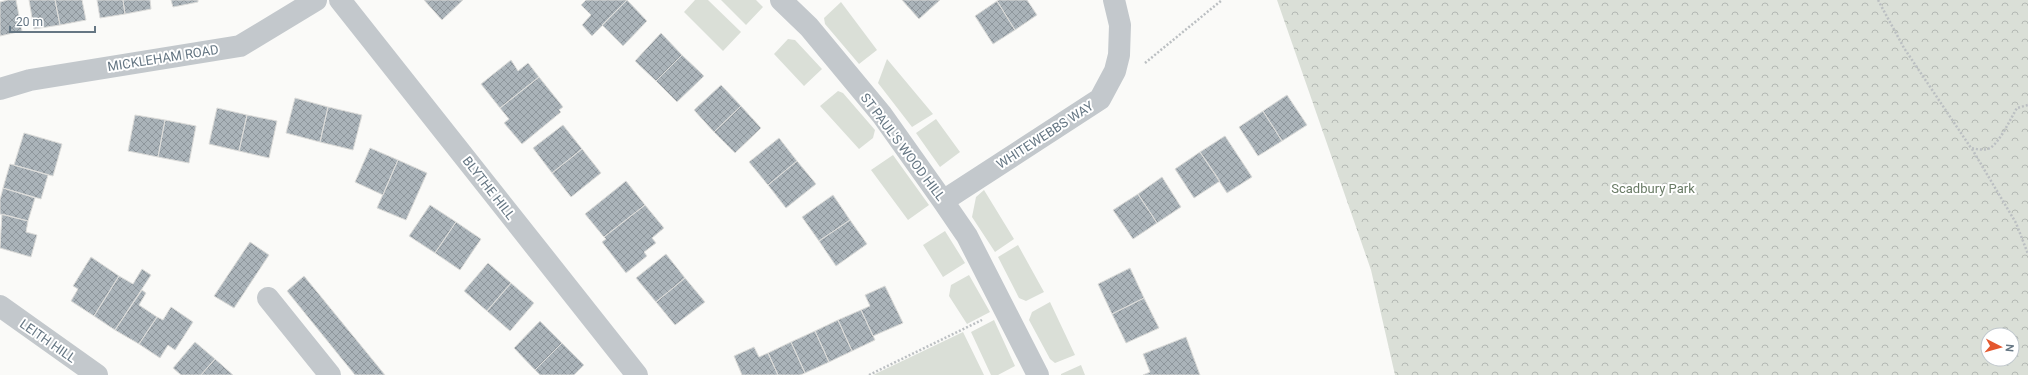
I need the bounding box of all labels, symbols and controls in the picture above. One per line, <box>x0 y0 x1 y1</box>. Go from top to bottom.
scale bar <box>10 8 95 34</box>
text: 20 m <box>16 15 43 29</box>
street label: MICKLEHAM ROAD <box>106 42 220 74</box>
street label: ST PAUL'S WOOD HILL <box>858 90 948 204</box>
street label: WHITEWEBBS WAY <box>994 98 1096 172</box>
street label: BLYTHE HILL <box>460 153 518 223</box>
park label: Scadbury Park <box>1611 181 1695 196</box>
street label: LEITH HILL <box>17 316 79 366</box>
north arrow <box>1980 327 2020 367</box>
text: N <box>2003 343 2016 353</box>

